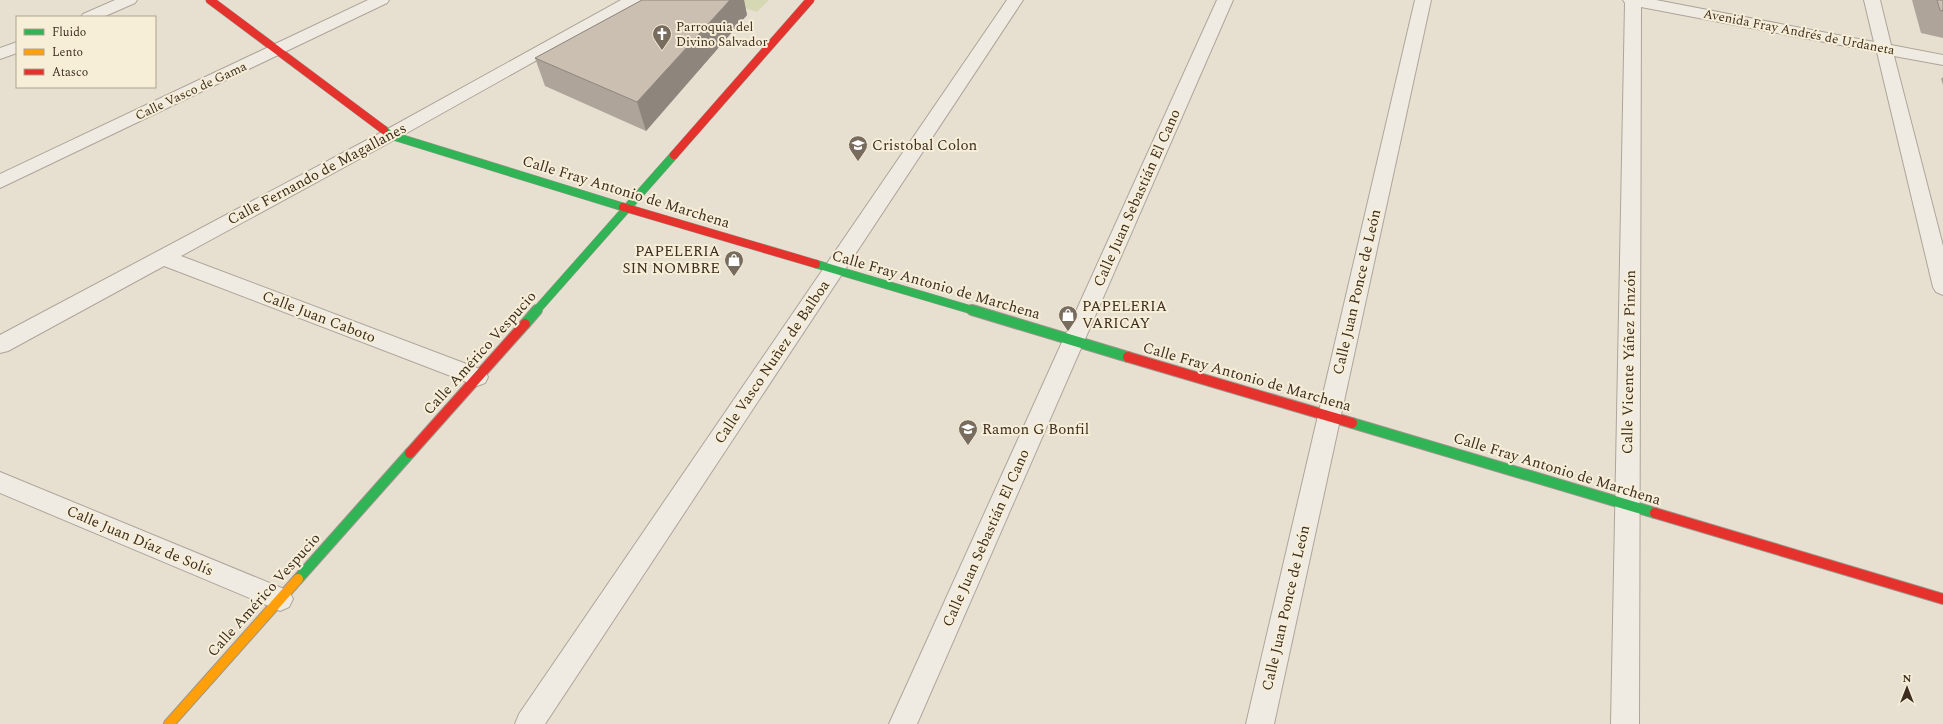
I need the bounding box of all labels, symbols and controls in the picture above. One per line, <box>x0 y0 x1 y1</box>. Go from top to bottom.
street label: Avenida Fray Andrés de Urdaneta <box>1702 4 1897 60</box>
legend <box>16 16 156 88</box>
place label: Parroquia del Divino Salvador <box>676 17 768 52</box>
text: Fluido <box>52 23 86 42</box>
church icon: Parroquia del Divino Salvador <box>651 23 673 51</box>
text: Lento <box>52 43 83 62</box>
street label: Calle Vasco de Gama <box>132 56 251 126</box>
text: Atasco <box>52 63 88 82</box>
street label: Calle Juan Sebastián El Cano <box>1087 105 1187 291</box>
street label: Calle Fernando de Magallanes <box>223 117 411 231</box>
school or university icon: Cristobal Colon <box>847 134 869 162</box>
place label: Cristobal Colon <box>872 134 978 157</box>
street label: Calle Fray Antonio de Marchena <box>519 149 733 235</box>
street label: Calle Juan Ponce de León <box>1327 207 1387 377</box>
place label: PAPELERIA SIN NOMBRE <box>622 240 720 280</box>
street label: Calle Fray Antonio de Marchena <box>829 244 1044 326</box>
shop icon: PAPELERIA SIN NOMBRE <box>723 249 745 277</box>
street label: Calle Vicente Yáñez Pinzón <box>1616 269 1642 454</box>
street label: Calle Vasco Nuñez de Balboa <box>708 275 836 449</box>
street label: Calle Juan Caboto <box>259 285 379 349</box>
street label: Calle Américo Vespucio <box>418 286 542 420</box>
place label: PAPELERIA VARICAY <box>1082 295 1167 335</box>
shop icon: PAPELERIA VARICAY <box>1057 304 1079 332</box>
street label: Calle Fray Antonio de Marchena <box>1140 336 1355 418</box>
school or university icon: Ramon G Bonfil <box>957 418 979 446</box>
place label: Ramon G Bonfil <box>982 418 1089 441</box>
street label: Calle Fray Antonio de Marchena <box>1450 426 1664 512</box>
street label: Calle Juan Sebastián El Cano <box>936 445 1036 631</box>
street label: Calle Juan Díaz de Solís <box>63 500 217 582</box>
street label: Calle Juan Ponce de León <box>1256 523 1316 693</box>
street label: Calle Américo Vespucio <box>202 528 326 662</box>
north arrow <box>1887 668 1927 708</box>
text: N <box>1903 670 1912 687</box>

